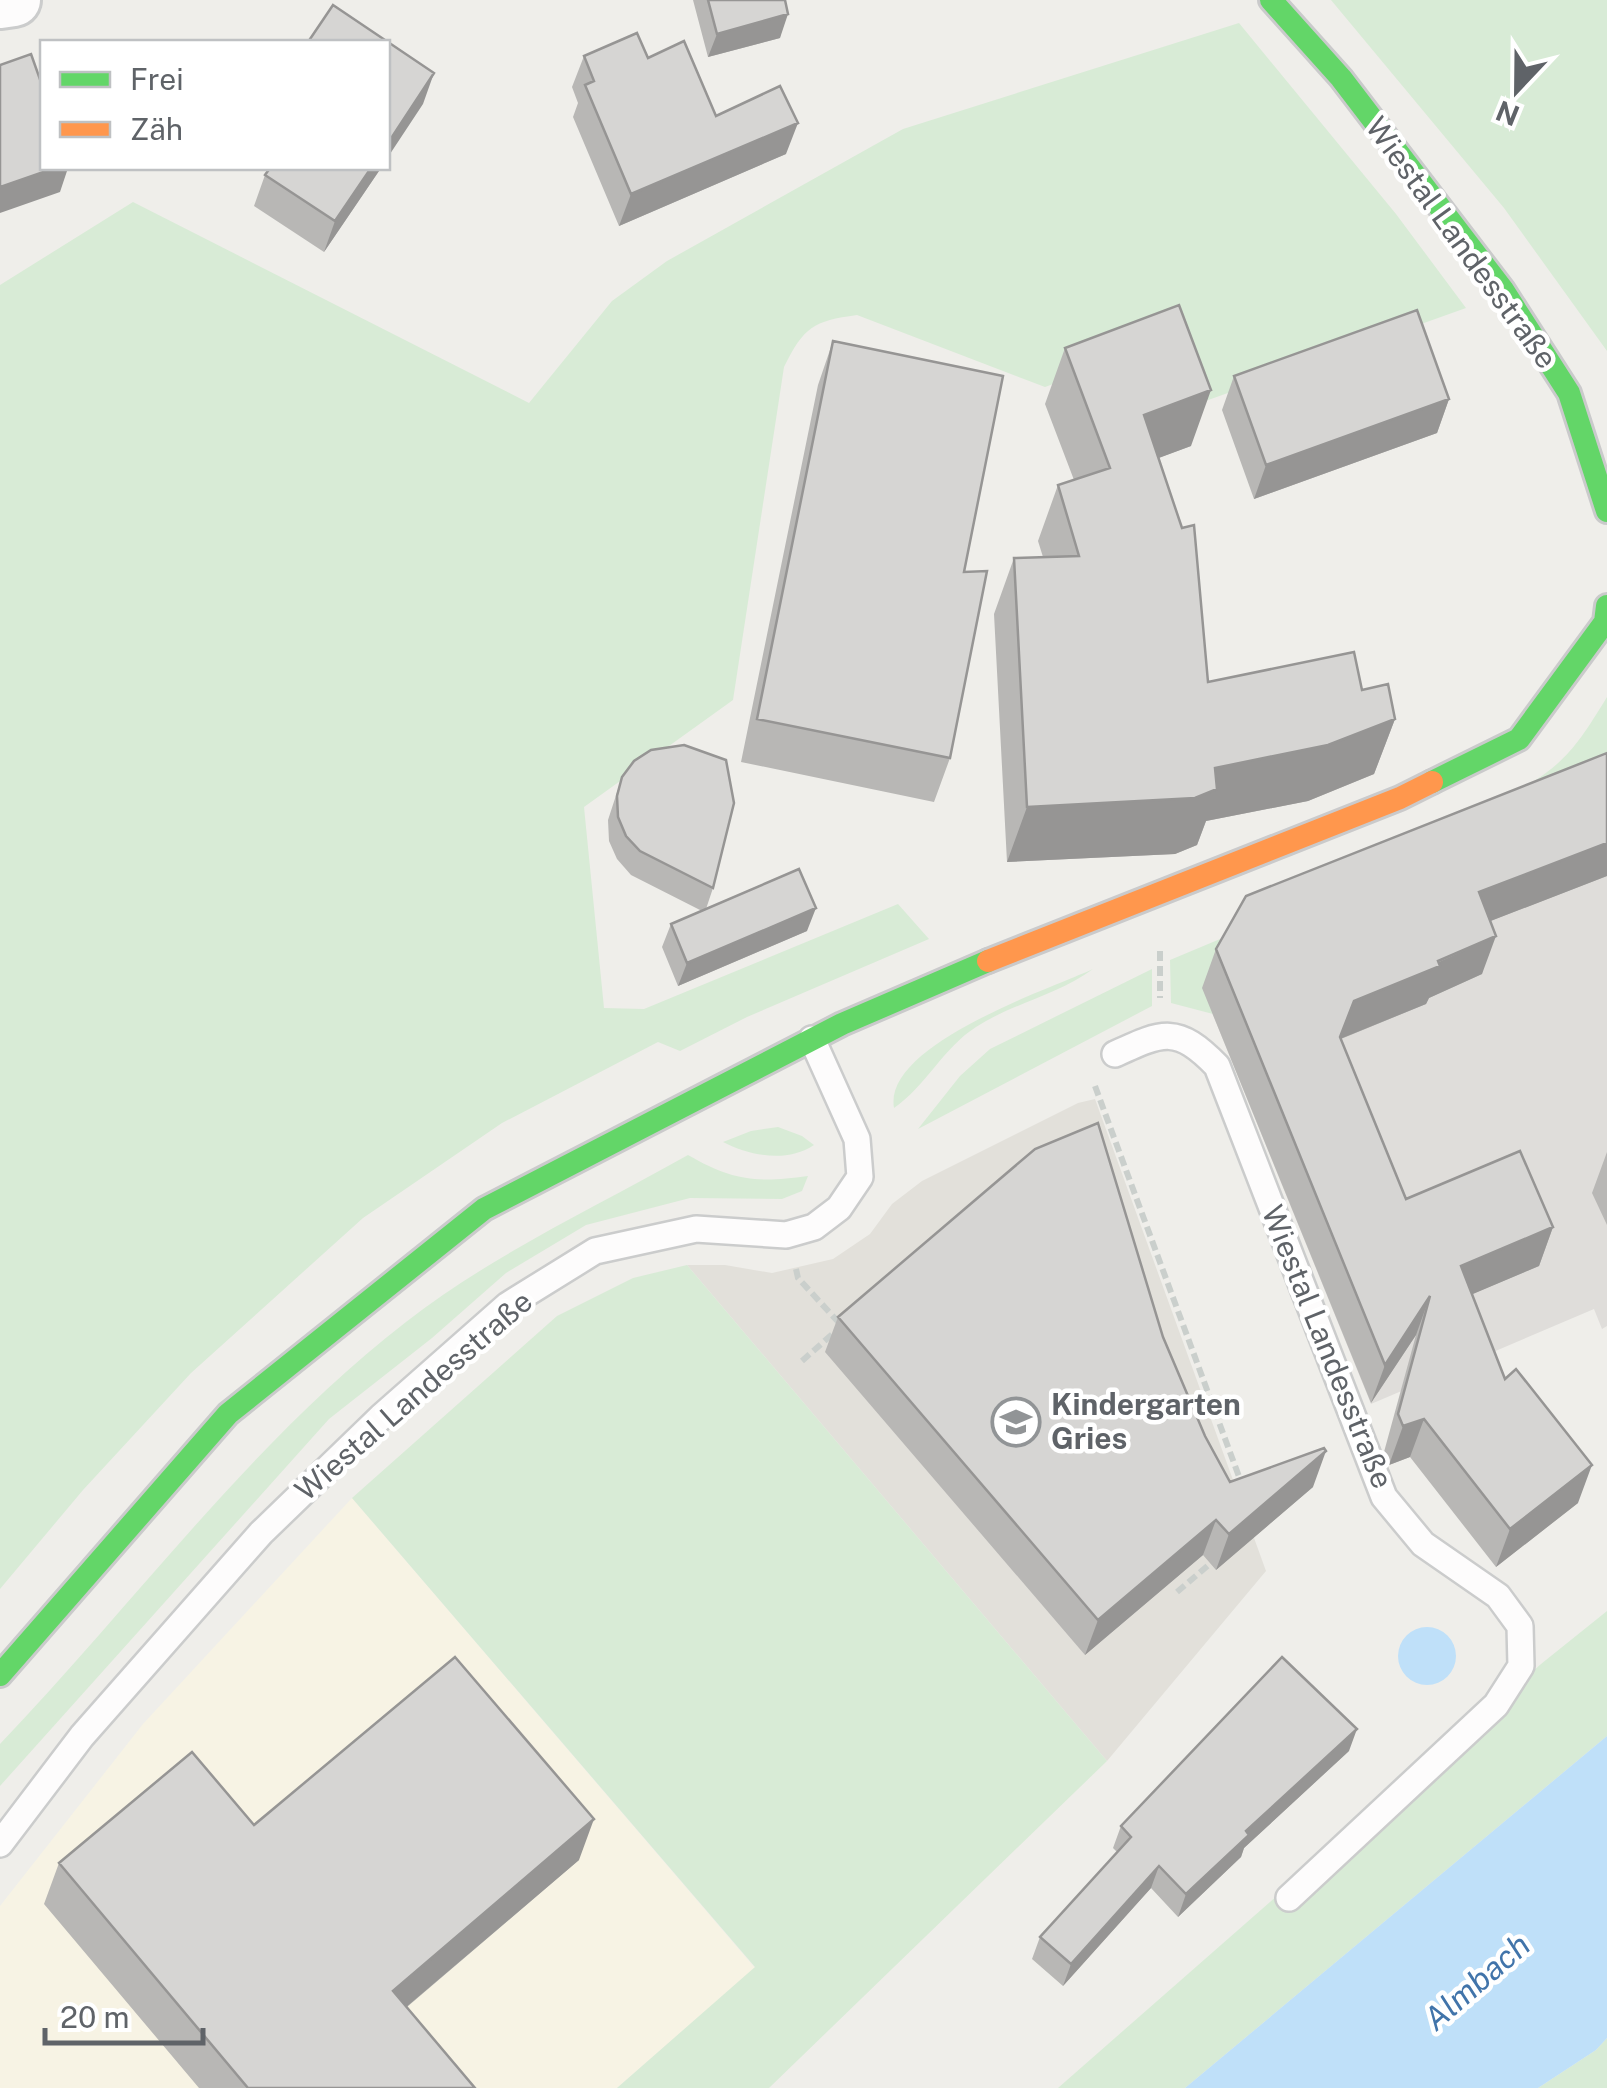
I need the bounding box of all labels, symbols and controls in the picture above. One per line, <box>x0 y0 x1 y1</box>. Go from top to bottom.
legend <box>40 40 390 170</box>
north arrow <box>1467 40 1567 140</box>
text: Frei <box>130 61 184 97</box>
text: N <box>1491 94 1524 133</box>
street label: Wiestal Landesstraße <box>1359 110 1565 375</box>
text: Zäh <box>130 111 183 147</box>
street label: Wiestal Landesstraße <box>1255 1200 1401 1493</box>
street label: Wiestal Landesstraße <box>288 1283 539 1508</box>
place label: Kindergarten Gries <box>1051 1386 1241 1456</box>
school or university icon: Kindergarten Gries <box>990 1396 1042 1448</box>
water label: Almbach <box>1416 1926 1537 2037</box>
scale bar <box>45 1983 202 2045</box>
text: 20 m <box>60 1999 129 2035</box>

